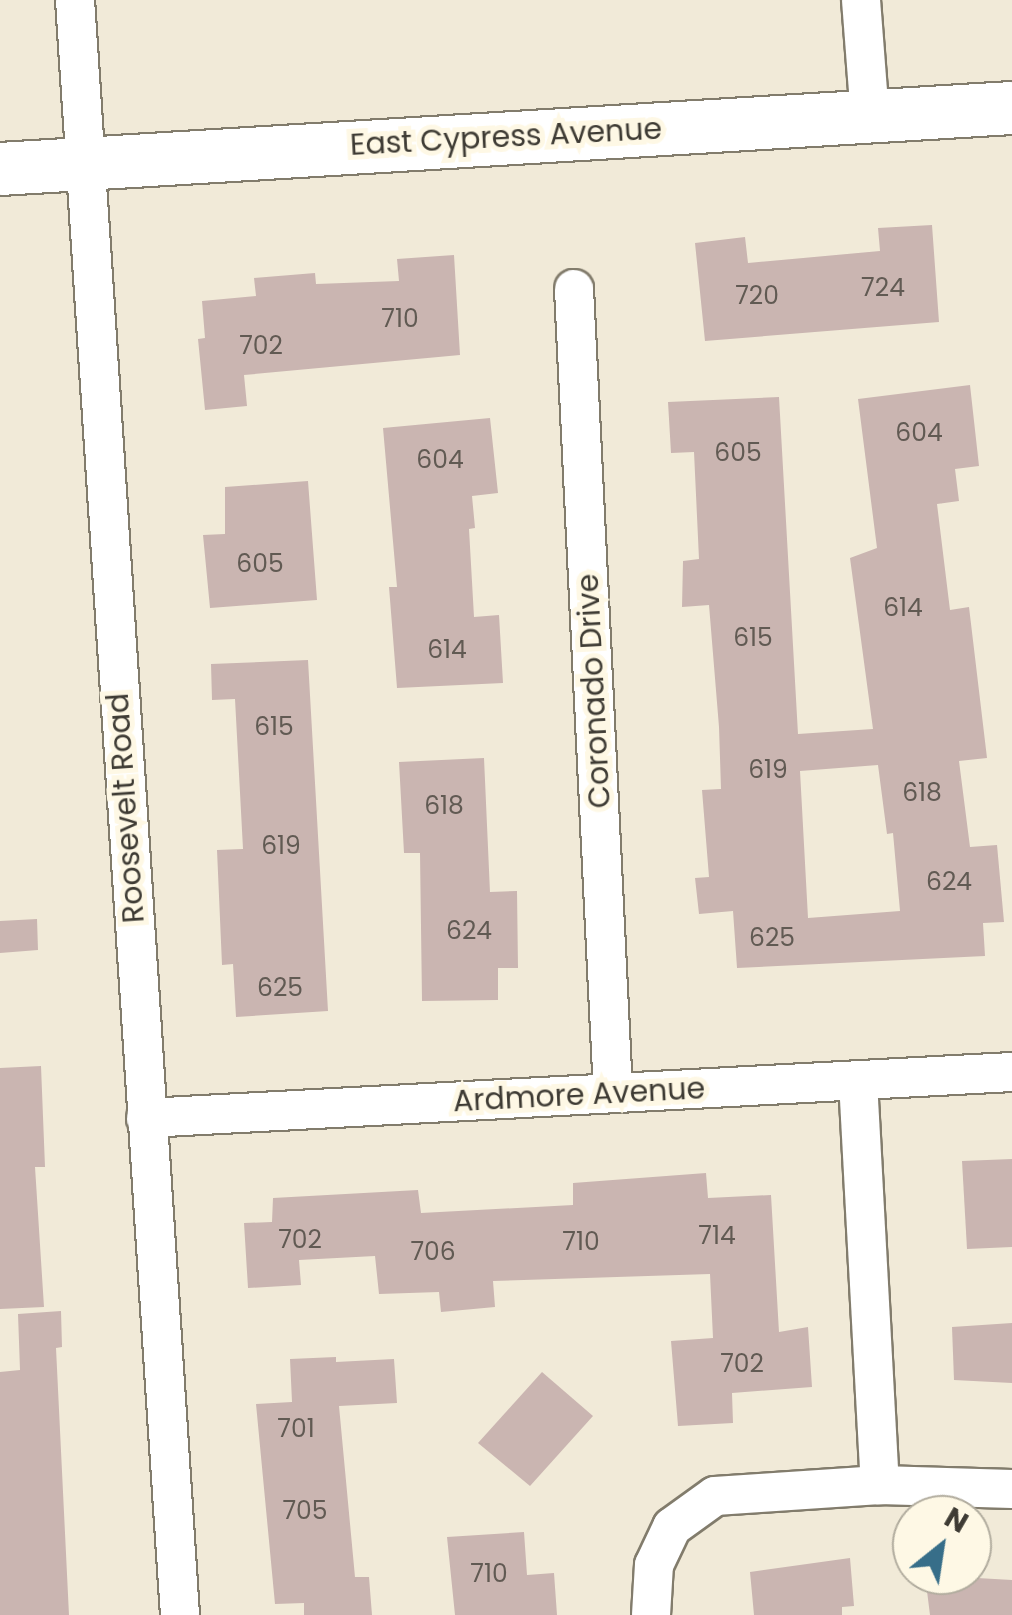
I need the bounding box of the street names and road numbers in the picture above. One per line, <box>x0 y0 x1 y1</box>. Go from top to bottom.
street label: East Cypress Avenue <box>349 111 663 163</box>
street label: Coronado Drive <box>570 573 618 809</box>
street label: Roosevelt Road <box>100 692 152 924</box>
street label: Ardmore Avenue <box>452 1070 706 1120</box>

